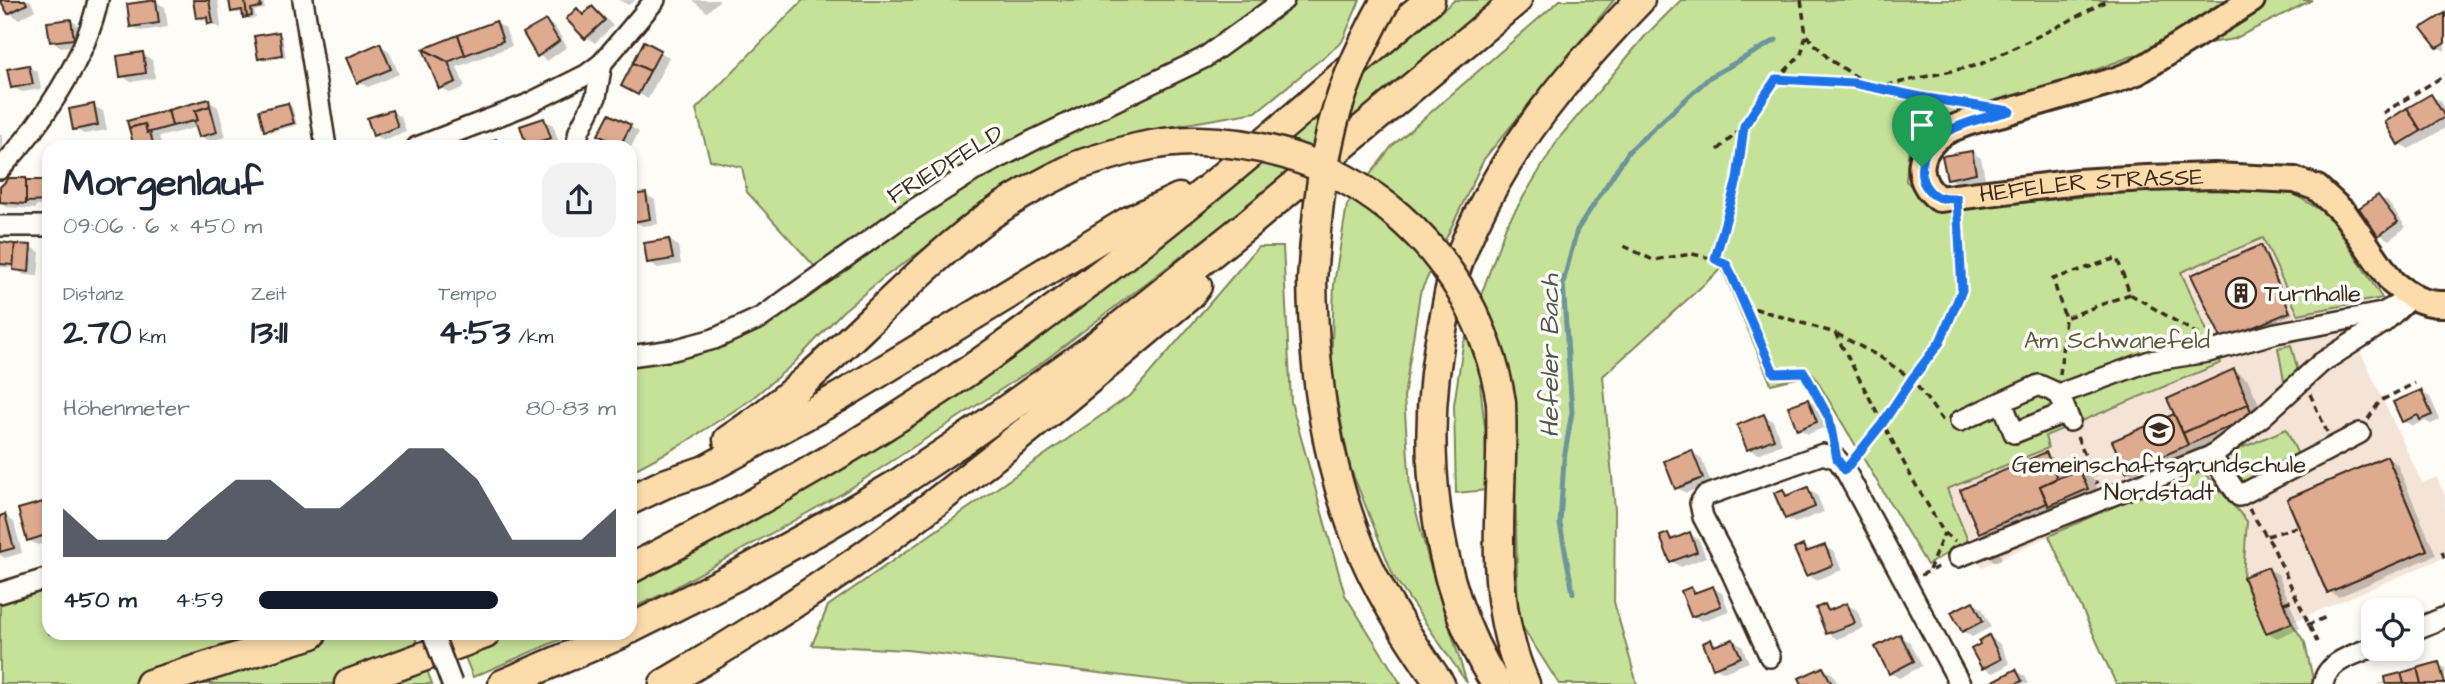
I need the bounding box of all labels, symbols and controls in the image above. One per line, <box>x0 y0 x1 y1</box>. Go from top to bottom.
pin <box>1892 95 1952 167</box>
icon: arrive <box>1903 106 1941 144</box>
street label: FRIEDFELD <box>881 117 1010 213</box>
text: Morgenlauf <box>63 158 263 210</box>
street label: HEFELER STRASSE <box>1978 160 2204 212</box>
button: share <box>542 163 616 237</box>
text: 09:06 · 6 × 450 m <box>63 210 262 242</box>
water label: Hefeler Bach <box>1532 273 1568 438</box>
building icon: Turnhalle <box>2224 276 2258 310</box>
place label: Turnhalle <box>2264 277 2361 311</box>
text: Distanz <box>63 281 124 308</box>
text: Zeit <box>251 281 286 308</box>
text: Tempo <box>438 281 497 308</box>
text: 2.70 <box>63 308 132 357</box>
text: 13:11 <box>251 308 288 357</box>
text: 4:53 <box>438 308 511 357</box>
text: km <box>132 324 166 351</box>
text: /km <box>511 324 553 351</box>
park label: Am Schwanefeld <box>2024 324 2210 358</box>
text: Höhenmeter <box>63 392 190 424</box>
text: 80–83 m <box>526 392 616 424</box>
school or university icon: Gemeinschaftsgrundschule Nordstadt <box>2142 413 2176 447</box>
place label: Gemeinschaftsgrundschule Nordstadt <box>2012 448 2306 510</box>
text: 450 m <box>63 584 137 616</box>
text: 4:59 <box>175 584 224 616</box>
map controls <box>2361 598 2424 661</box>
button: locate <box>2361 598 2424 661</box>

